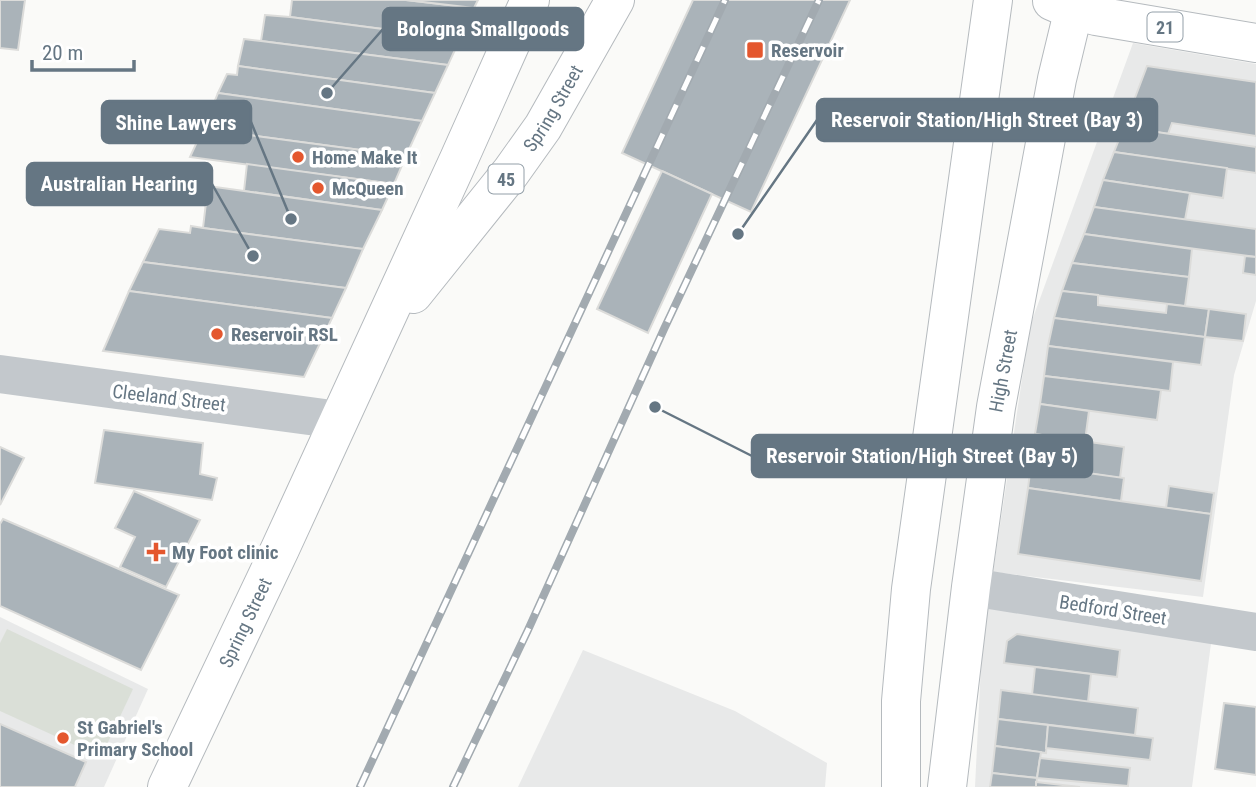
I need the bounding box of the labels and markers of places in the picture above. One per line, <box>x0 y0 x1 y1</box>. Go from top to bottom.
callout: Bologna Smallgoods <box>383 8 583 50</box>
place label: Reservoir <box>771 39 844 62</box>
marker: Reservoir <box>745 40 765 60</box>
callout: Reservoir Station/High Street (Bay 3) <box>817 99 1157 141</box>
callout: Shine Lawyers <box>102 101 251 143</box>
place label: Home Make It <box>312 146 418 169</box>
marker: Home Make It <box>290 149 306 165</box>
callout: Australian Hearing <box>27 163 212 205</box>
place label: McQueen <box>332 177 404 200</box>
marker: McQueen <box>310 180 326 196</box>
place label: Reservoir RSL <box>231 323 338 346</box>
marker: Reservoir RSL <box>209 326 225 342</box>
callout: Reservoir Station/High Street (Bay 5) <box>752 435 1092 477</box>
place label: My Foot clinic <box>172 541 279 564</box>
marker: My Foot clinic <box>146 542 166 562</box>
place label: St Gabriel's Primary School <box>77 716 193 761</box>
marker: St Gabriel's Primary School <box>55 730 71 746</box>

